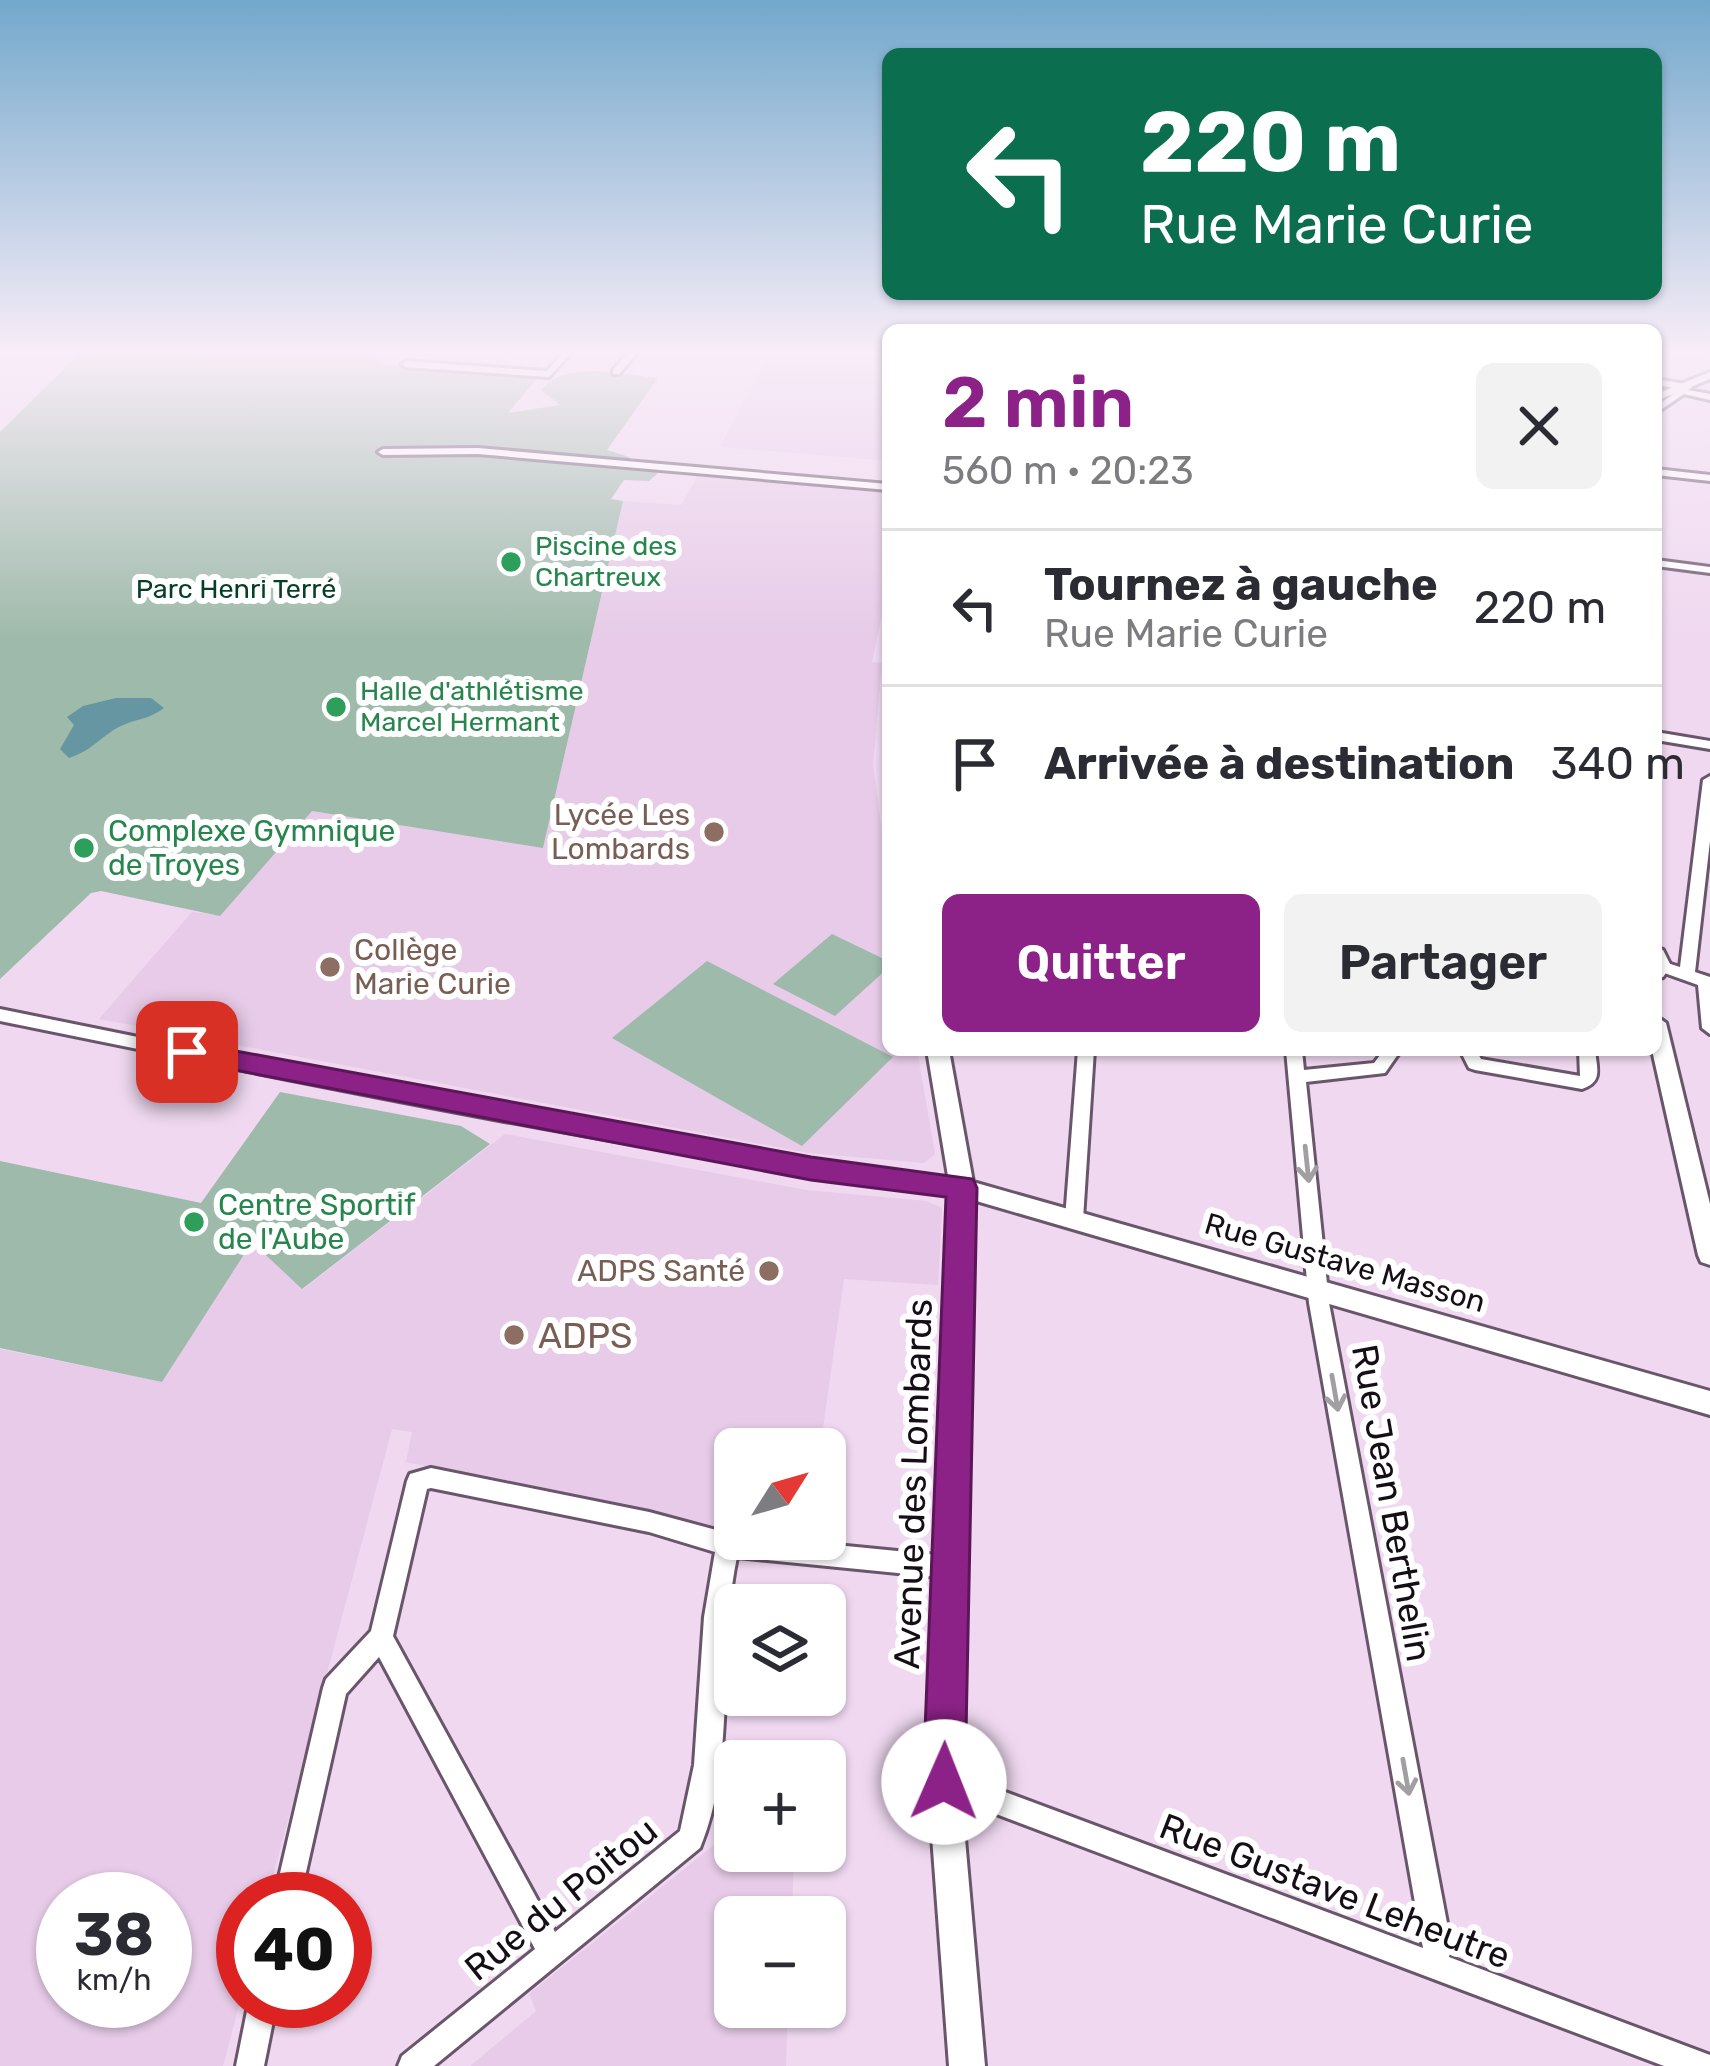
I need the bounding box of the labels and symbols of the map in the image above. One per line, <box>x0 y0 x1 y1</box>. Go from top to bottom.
place label: Piscine des Chartreux <box>535 530 677 593</box>
marker: Piscine des Chartreux <box>498 549 524 575</box>
park label: Parc Henri Terré <box>136 573 336 605</box>
place label: Halle d'athlétisme Marcel Hermant <box>360 675 584 738</box>
marker: Halle d'athlétisme Marcel Hermant <box>323 694 349 720</box>
place label: Lycée Les Lombards <box>551 797 690 867</box>
place label: Complexe Gymnique de Troyes <box>108 813 395 883</box>
marker: Lycée Les Lombards <box>701 819 727 845</box>
marker: Complexe Gymnique de Troyes <box>71 835 97 861</box>
place label: Collège Marie Curie <box>354 932 511 1002</box>
marker: Collège Marie Curie <box>317 954 343 980</box>
pin <box>136 1001 238 1103</box>
one-way arrow <box>1296 1144 1318 1183</box>
place label: Centre Sportif de l'Aube <box>218 1187 416 1257</box>
street label: Rue Gustave Masson <box>1201 1206 1489 1320</box>
marker: Centre Sportif de l'Aube <box>181 1209 207 1235</box>
place label: ADPS Santé <box>577 1253 745 1289</box>
marker: ADPS Santé <box>756 1258 782 1284</box>
street label: Avenue des Lombards <box>885 1298 941 1670</box>
place label: ADPS <box>538 1314 632 1357</box>
marker: ADPS <box>501 1322 527 1348</box>
street label: Rue Jean Berthelin <box>1343 1341 1441 1665</box>
one-way arrow <box>1325 1373 1348 1412</box>
north arrow <box>714 1428 846 1560</box>
position arrow <box>881 1719 1007 1845</box>
one-way arrow <box>1396 1756 1418 1795</box>
street label: Rue Gustave Leheutre <box>1154 1804 1516 1978</box>
street label: Rue du Poitou <box>456 1808 666 1990</box>
speed limit sign: 40 <box>216 1872 372 2028</box>

